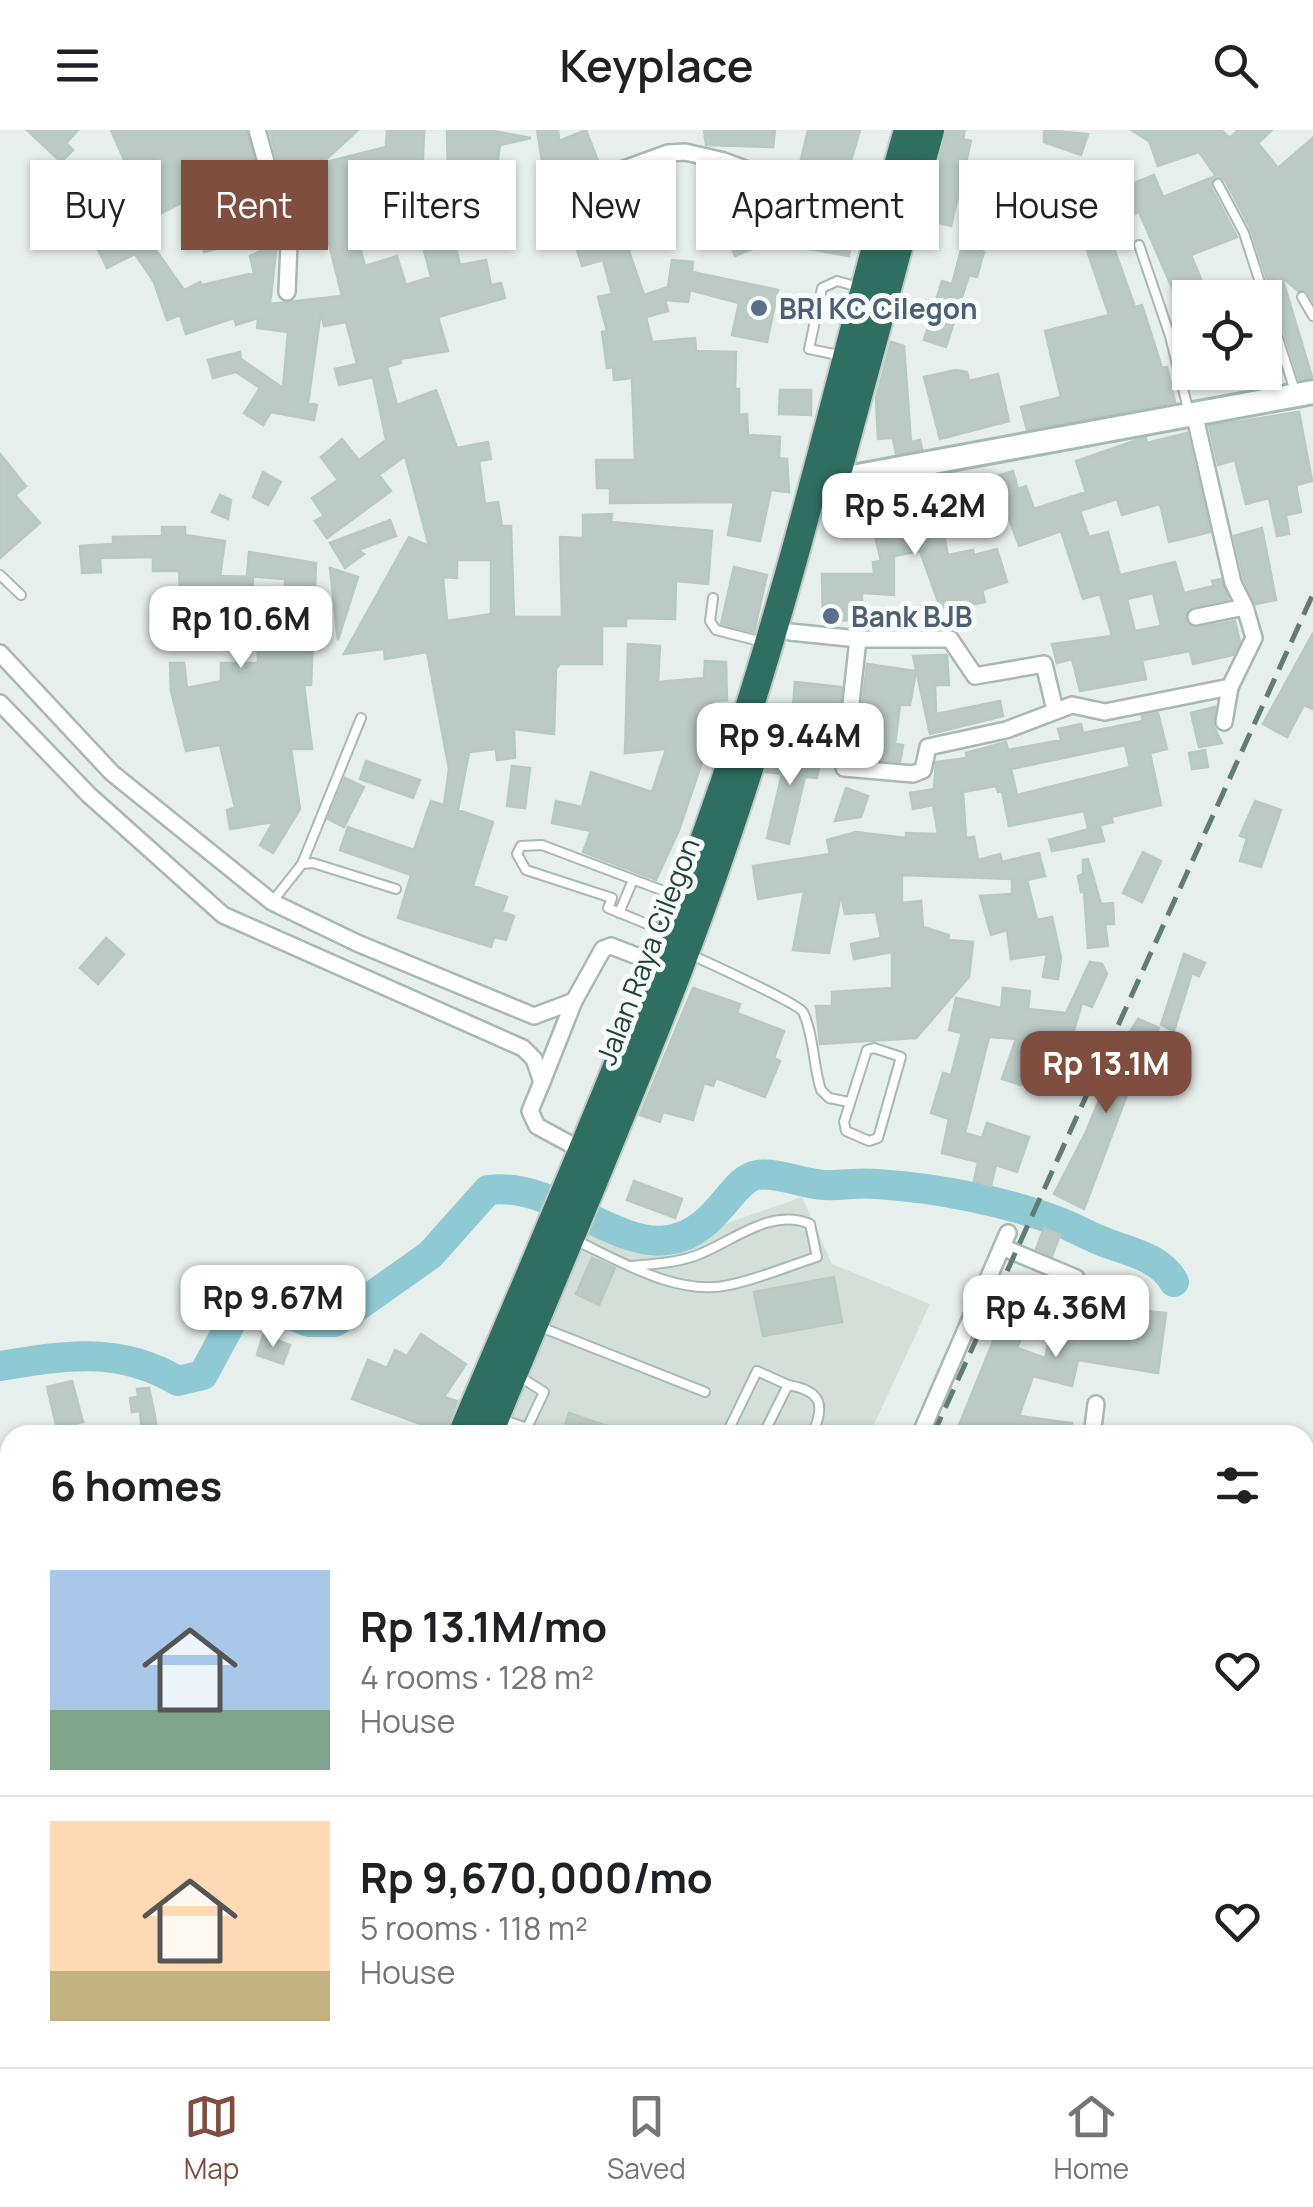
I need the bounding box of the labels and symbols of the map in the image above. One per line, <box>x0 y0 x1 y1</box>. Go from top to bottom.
place label: BRI KC Cilegon <box>779 289 978 327</box>
marker: BRI KC Cilegon <box>748 297 770 319</box>
pin: Rp 5.42M <box>812 473 1018 558</box>
pin: Rp 10.6M <box>138 586 344 671</box>
place label: Bank BJB <box>851 597 972 635</box>
marker: Bank BJB <box>820 605 842 627</box>
pin: Rp 9.44M <box>687 703 893 788</box>
street label: Jalan Raya Cilegon <box>586 832 708 1070</box>
pin: Rp 13.1M <box>1003 1031 1209 1116</box>
pin: Rp 9.67M <box>170 1265 376 1350</box>
pin: Rp 4.36M <box>953 1275 1159 1360</box>

